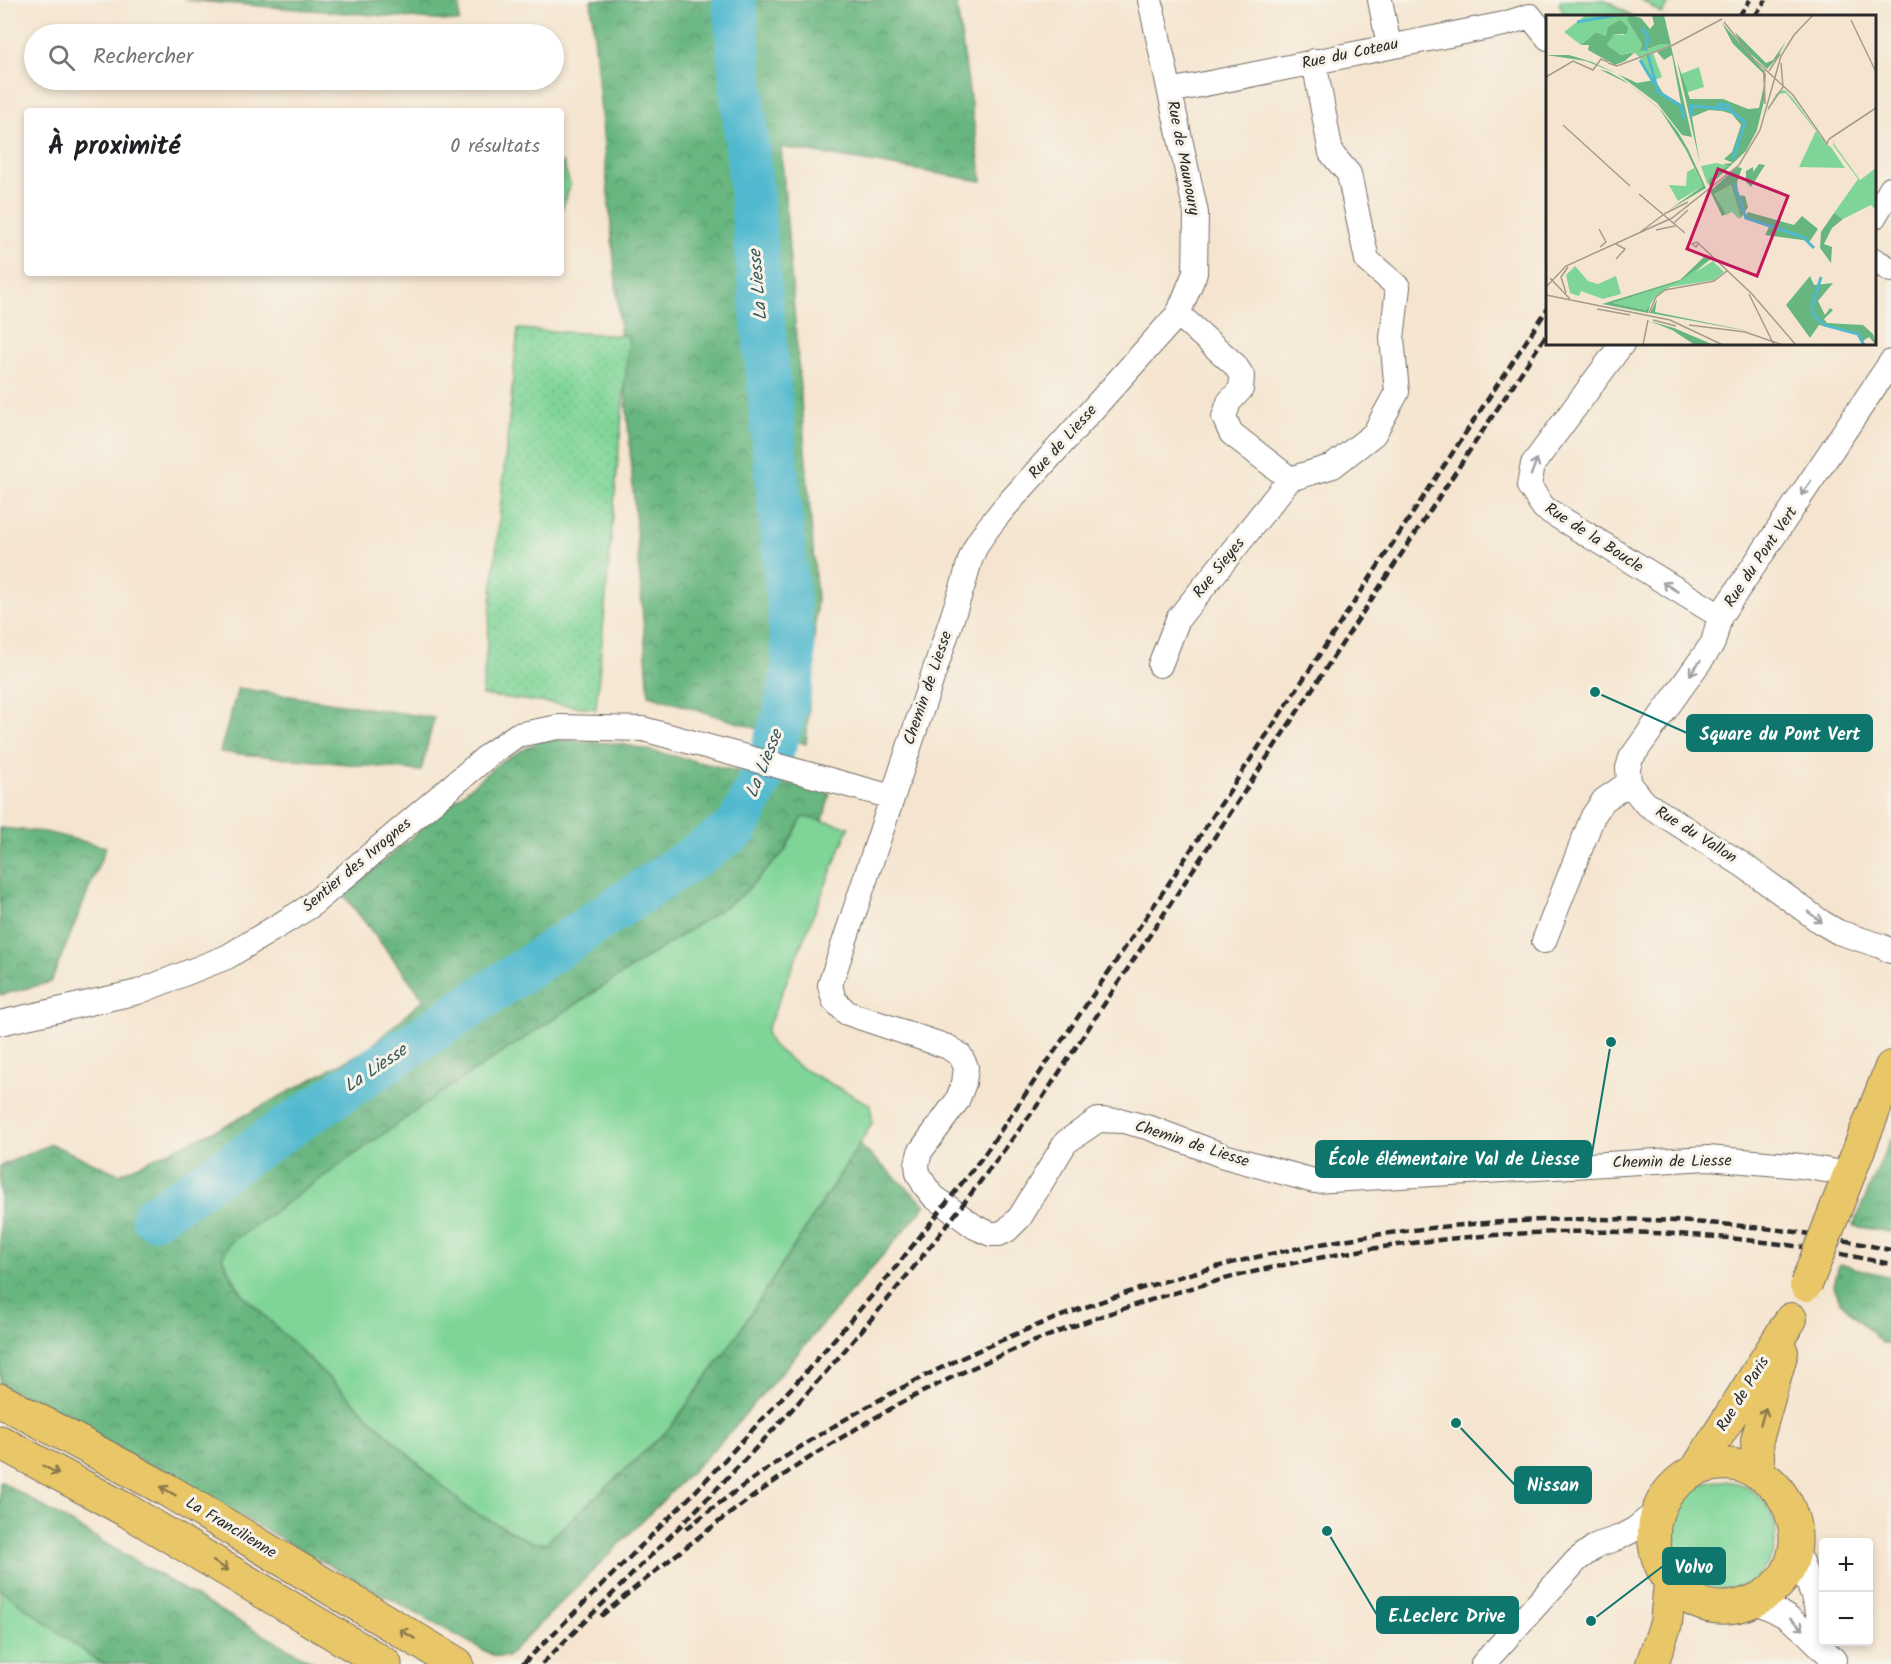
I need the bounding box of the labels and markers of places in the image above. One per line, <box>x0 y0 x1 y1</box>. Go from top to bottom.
callout: Square du Pont Vert <box>1687 715 1872 751</box>
callout: École élémentaire Val de Liesse <box>1316 1141 1591 1177</box>
callout: Nissan <box>1515 1467 1591 1503</box>
callout: Volvo <box>1663 1548 1725 1584</box>
callout: E.Leclerc Drive <box>1377 1597 1518 1633</box>

